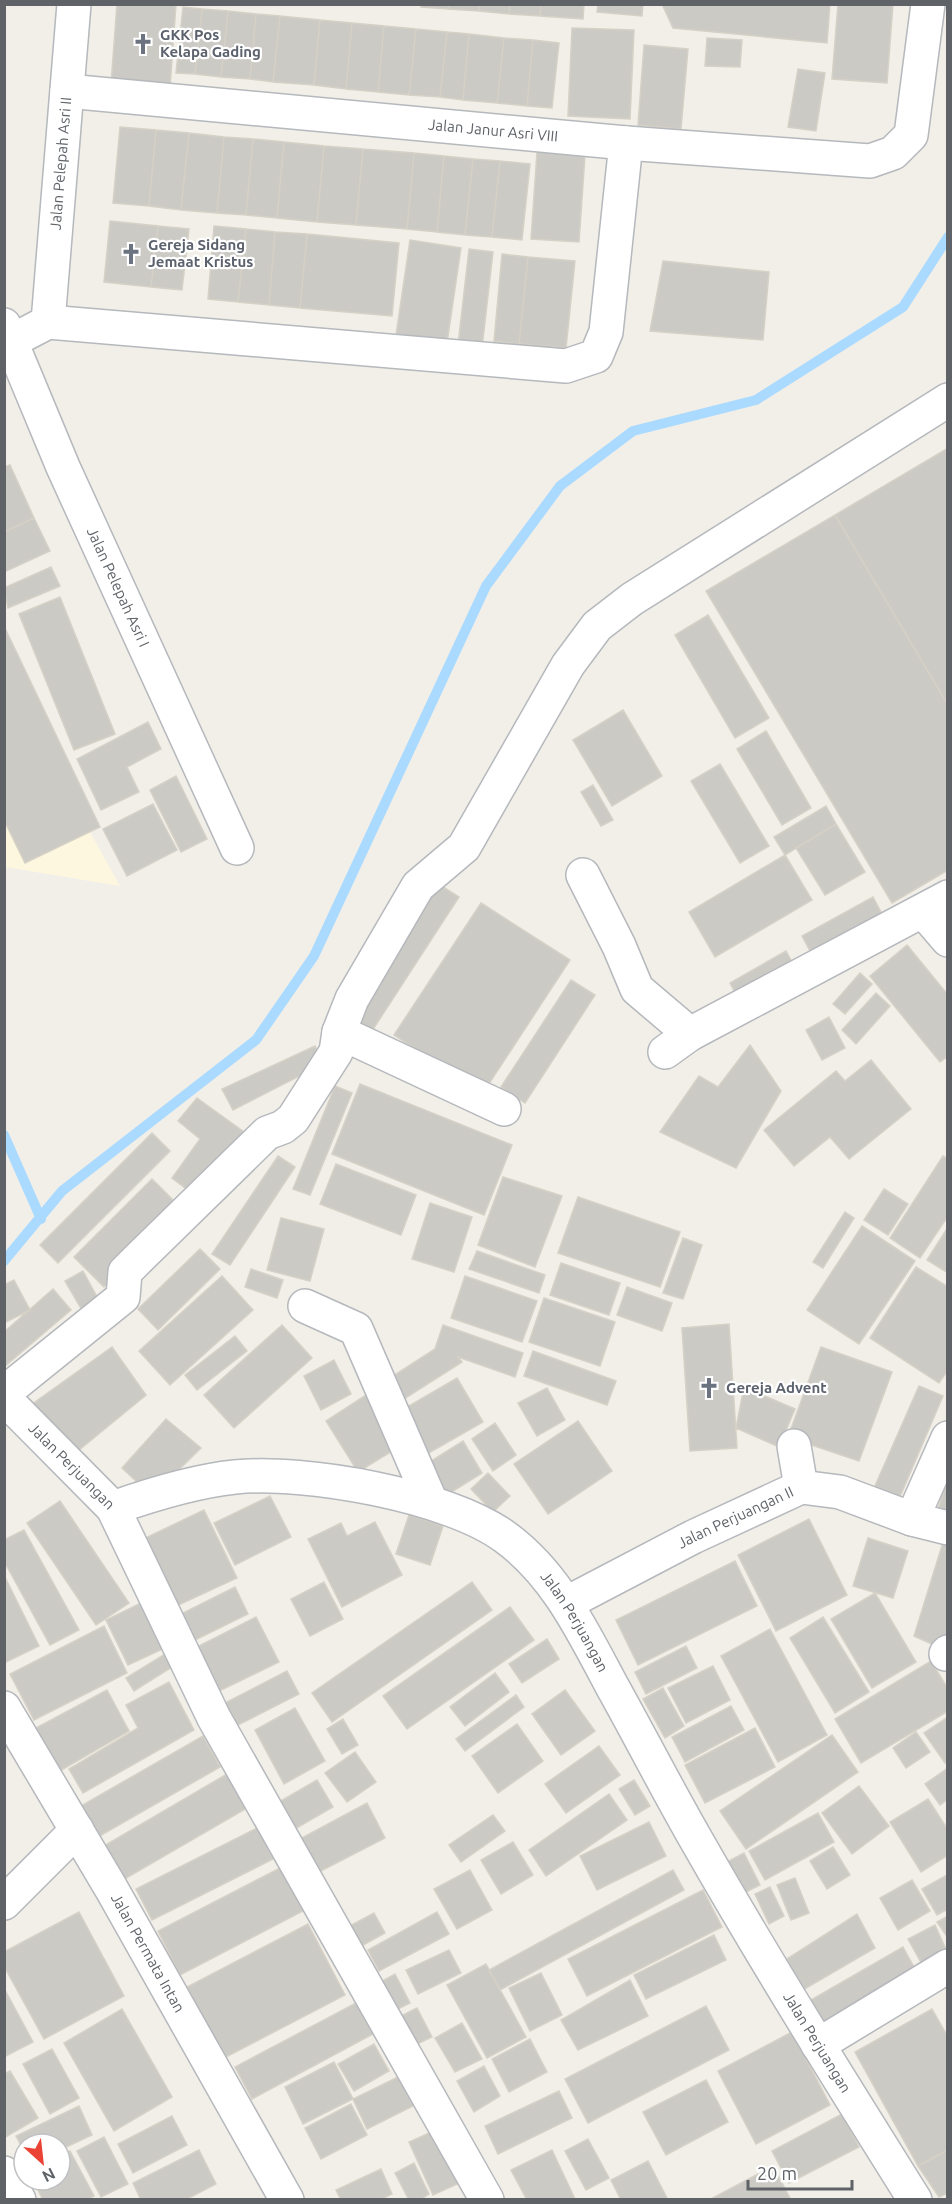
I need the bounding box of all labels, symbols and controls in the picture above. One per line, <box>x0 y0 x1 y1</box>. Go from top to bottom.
place label: GKK Pos Kelapa Gading <box>160 26 261 60</box>
church icon: GKK Pos Kelapa Gading <box>131 32 155 56</box>
street label: Jalan Pelepah Asri II <box>47 96 74 231</box>
street label: Jalan Janur Asri VIII <box>427 116 559 145</box>
place label: Gereja Sidang Jemaat Kristus <box>148 236 253 270</box>
church icon: Gereja Sidang Jemaat Kristus <box>119 242 143 266</box>
street label: Jalan Pelepah Asri I <box>84 525 153 650</box>
church icon: Gereja Advent <box>697 1376 721 1400</box>
place label: Gereja Advent <box>726 1379 827 1396</box>
street label: Jalan Perjuangan <box>25 1419 118 1513</box>
street label: Jalan Perjuangan II <box>674 1483 796 1552</box>
street label: Jalan Perjuangan <box>537 1568 612 1675</box>
street label: Jalan Permata Intan <box>108 1890 188 2015</box>
street label: Jalan Perjuangan <box>780 1989 855 2096</box>
north arrow <box>12 2132 72 2192</box>
scale bar <box>748 2153 852 2191</box>
text: 20 m <box>757 2163 797 2183</box>
text: N <box>39 2165 58 2186</box>

